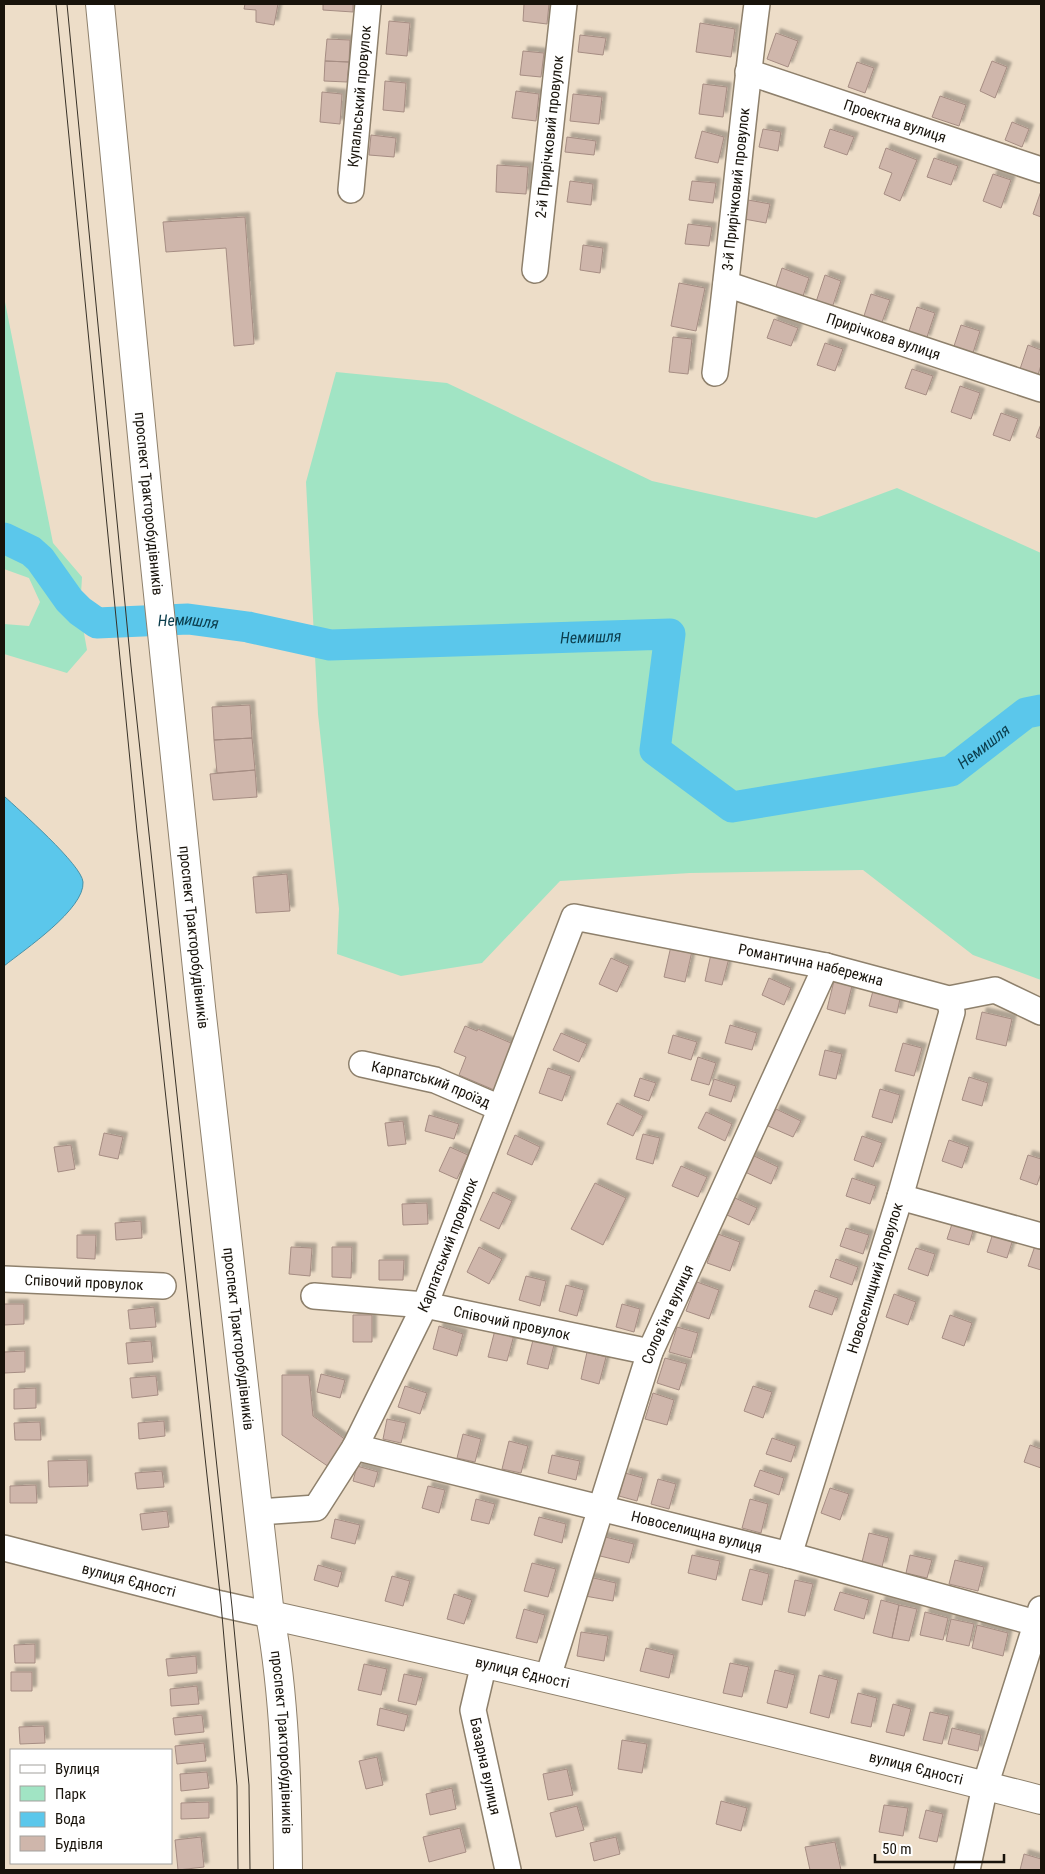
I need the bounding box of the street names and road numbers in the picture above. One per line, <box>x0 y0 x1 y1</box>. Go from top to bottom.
street label: Купальський провулок <box>344 25 375 168</box>
street label: 2-й Прирічковий провулок <box>532 54 567 219</box>
street label: Проектна вулиця <box>841 96 949 147</box>
street label: 3-й Прирічковий провулок <box>718 107 754 272</box>
street label: Прирічкова вулиця <box>824 309 943 364</box>
street label: проспект Тракторобудівників <box>131 411 167 596</box>
street label: проспект Тракторобудівників <box>175 845 212 1030</box>
street label: Романтична набережна <box>737 940 885 990</box>
street label: Карпатський проїзд <box>370 1057 493 1112</box>
street label: Карпатський провулок <box>414 1176 482 1315</box>
street label: Новоселищний провулок <box>843 1200 907 1356</box>
street label: проспект Тракторобудівників <box>219 1246 258 1431</box>
street label: Солов'їна вулиця <box>638 1262 698 1366</box>
street label: Співочий провулок <box>24 1271 144 1294</box>
street label: Співочий провулок <box>452 1302 572 1344</box>
street label: Новоселищна вулиця <box>629 1507 764 1557</box>
street label: вулиця Єдності <box>80 1559 178 1601</box>
street label: проспект Тракторобудівників <box>267 1649 296 1834</box>
street label: вулиця Єдності <box>474 1653 571 1692</box>
street label: Базарна вулиця <box>466 1716 505 1817</box>
street label: вулиця Єдності <box>867 1748 965 1789</box>

